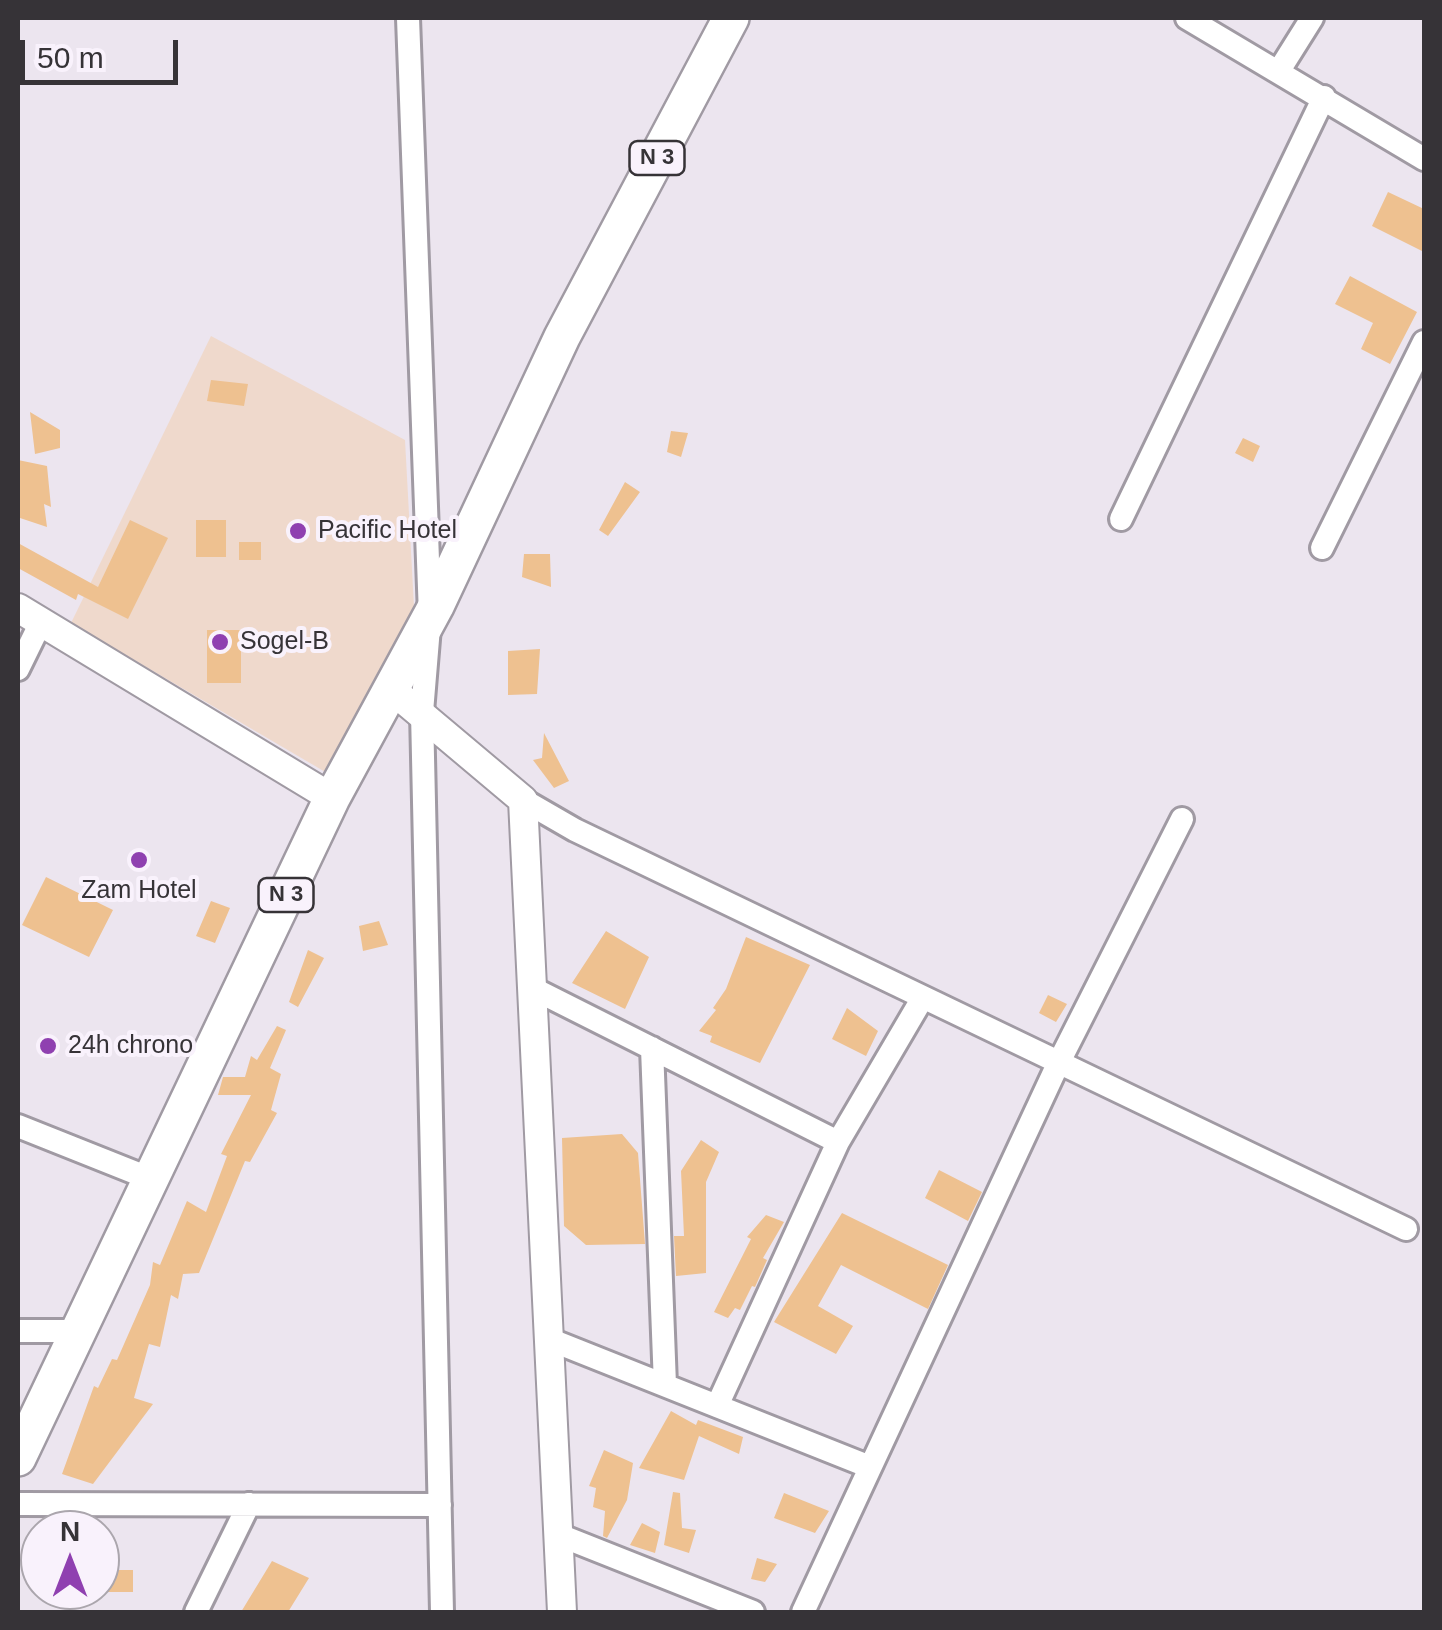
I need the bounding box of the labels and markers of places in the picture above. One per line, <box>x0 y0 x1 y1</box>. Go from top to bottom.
place label: Pacific Hotel <box>318 516 457 546</box>
marker: Pacific Hotel <box>287 520 309 542</box>
place label: Sogel-B <box>240 627 329 657</box>
marker: Sogel-B <box>209 631 231 653</box>
marker: Zam Hotel <box>128 849 150 871</box>
place label: Zam Hotel <box>81 876 197 906</box>
place label: 24h chrono <box>68 1031 193 1061</box>
marker: 24h chrono <box>37 1035 59 1057</box>

